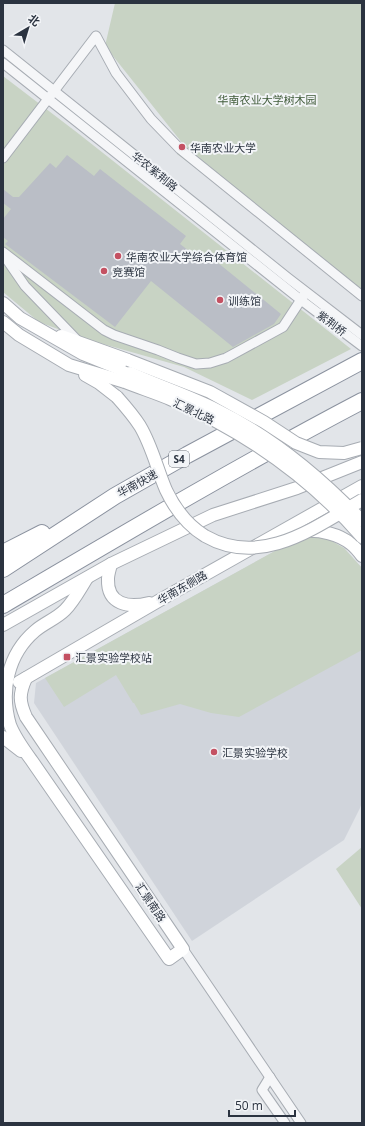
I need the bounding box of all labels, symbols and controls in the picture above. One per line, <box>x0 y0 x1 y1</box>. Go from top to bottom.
north arrow <box>8 8 48 48</box>
text: 北 <box>26 10 43 29</box>
park label: 华南农业大学树木园 <box>218 92 317 107</box>
place label: 华南农业大学 <box>190 140 256 155</box>
marker: 华南农业大学 <box>177 142 187 152</box>
street label: 华农紫荆路 <box>129 148 181 194</box>
place label: 华南农业大学综合体育馆 <box>126 249 247 264</box>
marker: 华南农业大学综合体育馆 <box>113 251 123 261</box>
place label: 竞赛馆 <box>112 264 145 279</box>
marker: 竞赛馆 <box>99 266 109 276</box>
place label: 训练馆 <box>228 293 261 308</box>
marker: 训练馆 <box>215 295 225 305</box>
street label: 紫荆桥 <box>314 307 350 339</box>
street label: 汇景北路 <box>171 395 217 427</box>
road number: S4 <box>169 451 189 467</box>
street label: 华南快速 <box>114 466 160 500</box>
street label: 华南东侧路 <box>154 567 210 607</box>
place label: 汇景实验学校站 <box>75 650 152 665</box>
marker: 汇景实验学校站 <box>62 652 72 662</box>
place label: 汇景实验学校 <box>222 745 288 760</box>
marker: 汇景实验学校 <box>209 747 219 757</box>
street label: 汇景南路 <box>132 880 170 924</box>
scale bar <box>229 1092 295 1118</box>
text: 50 m <box>235 1097 263 1114</box>

